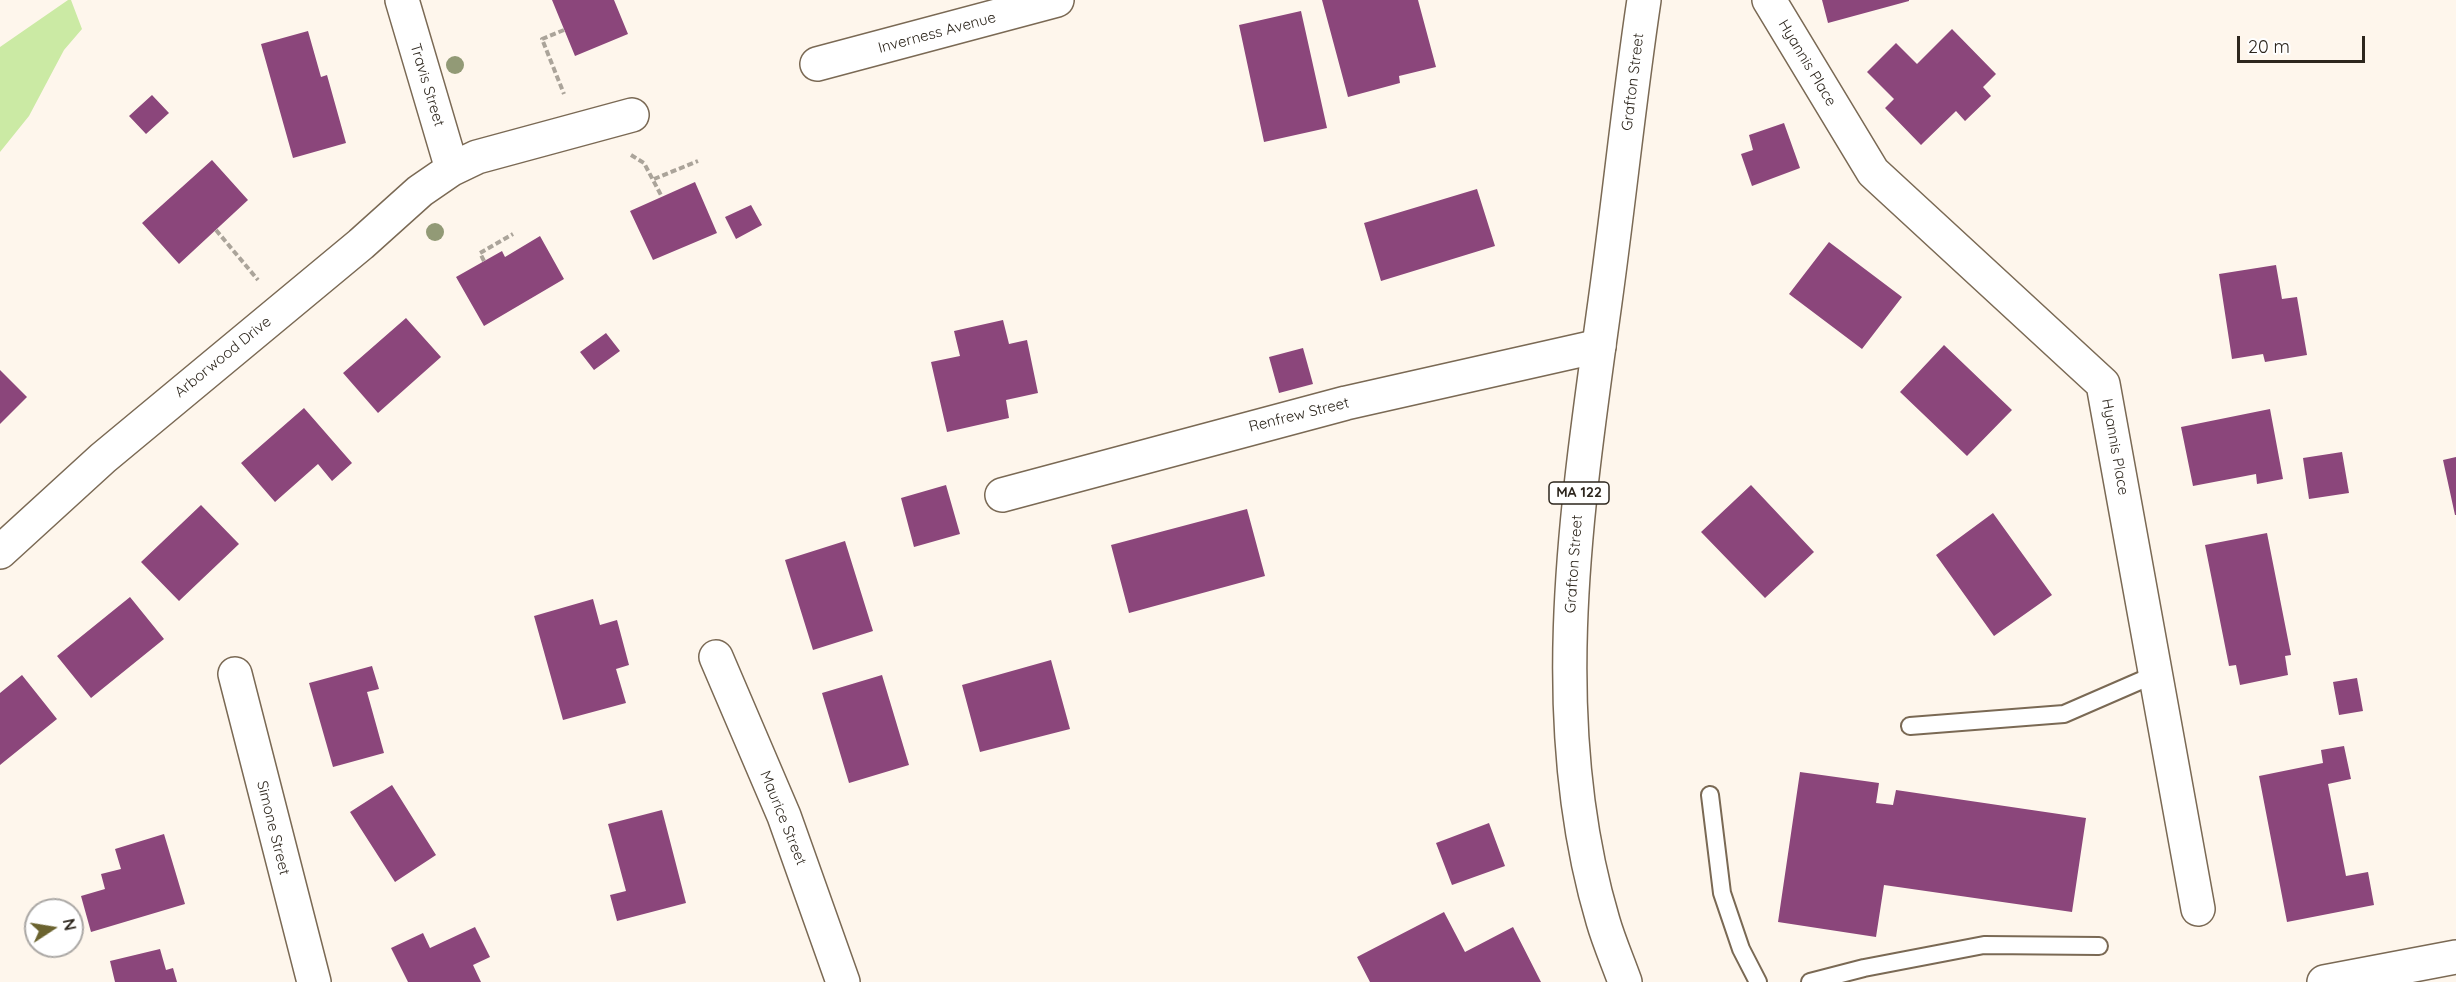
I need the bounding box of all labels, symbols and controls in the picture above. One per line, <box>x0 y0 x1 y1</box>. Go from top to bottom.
street label: Inverness Avenue <box>876 9 998 57</box>
street label: Hyannis Place <box>1774 16 1840 110</box>
scale bar <box>2240 24 2368 62</box>
street label: Grafton Street <box>1618 32 1648 132</box>
text: 20 m <box>2248 35 2290 58</box>
street label: Travis Street <box>406 41 448 129</box>
street label: Arborwood Drive <box>171 313 275 401</box>
street label: Renfrew Street <box>1247 394 1351 436</box>
street label: Hyannis Place <box>2098 397 2132 497</box>
road number: MA 122 <box>1549 482 1609 504</box>
street label: Grafton Street <box>1562 514 1586 614</box>
street label: Maurice Street <box>756 768 810 868</box>
street label: Simone Street <box>253 779 293 877</box>
north arrow <box>24 898 84 958</box>
text: N <box>59 917 81 932</box>

